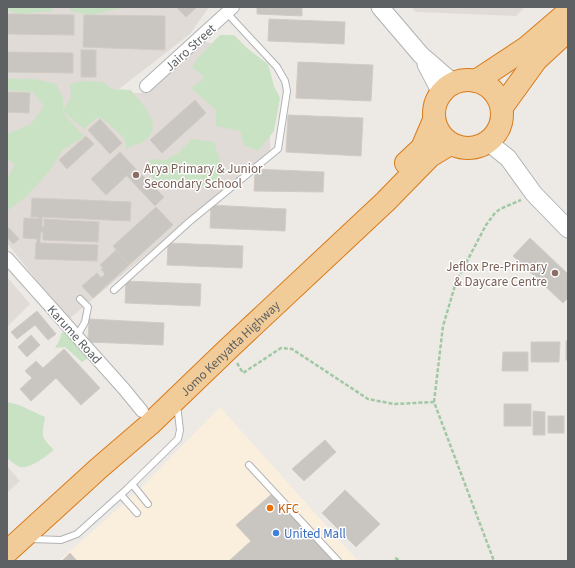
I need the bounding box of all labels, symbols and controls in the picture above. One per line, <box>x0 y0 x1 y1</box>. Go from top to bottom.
street label: Jairo Street <box>161 20 220 75</box>
place label: Arya Primary & Junior Secondary School <box>144 160 263 193</box>
marker: Arya Primary & Junior Secondary School <box>131 170 141 180</box>
place label: Jeflox Pre-Primary & Daycare Centre <box>446 258 547 291</box>
marker: Jeflox Pre-Primary & Daycare Centre <box>550 268 560 278</box>
street label: Jomo Kenyatta Highway <box>176 297 284 401</box>
street label: Karume Road <box>43 301 105 368</box>
place label: KFC <box>278 500 299 518</box>
marker: KFC <box>265 503 275 513</box>
place label: United Mall <box>284 525 346 543</box>
marker: United Mall <box>271 528 281 538</box>

